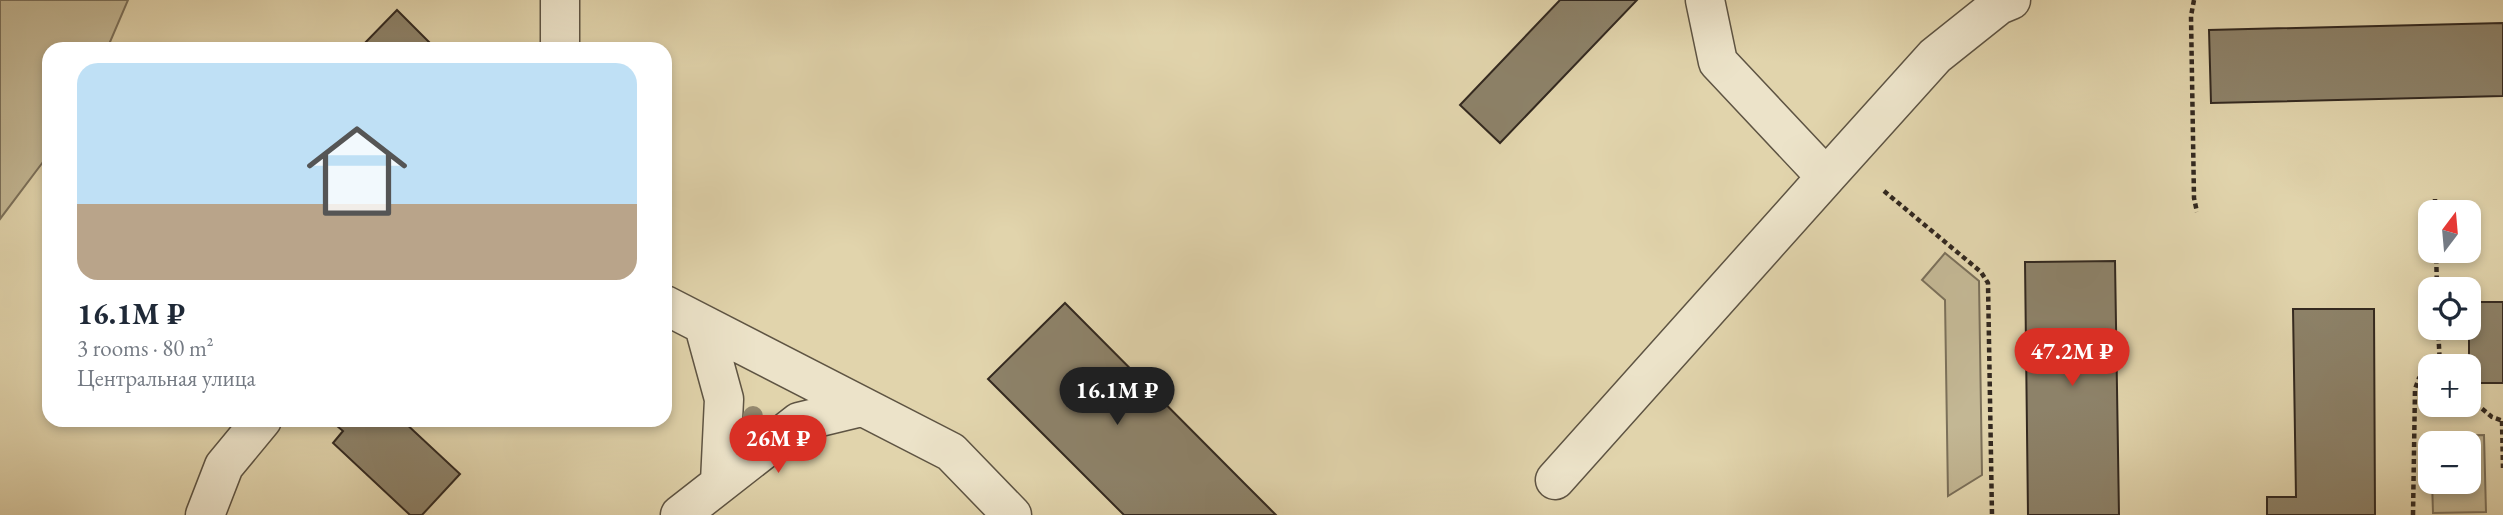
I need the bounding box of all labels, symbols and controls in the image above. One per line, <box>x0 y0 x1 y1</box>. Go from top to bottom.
icon: home <box>294 108 420 234</box>
north arrow <box>2418 200 2482 262</box>
map controls <box>2418 200 2481 494</box>
button: locate <box>2418 277 2481 340</box>
text: 16.1M ₽ <box>77 294 185 333</box>
pin: 47.2M ₽ <box>2007 328 2137 388</box>
text: 3 rooms · 80 m² <box>77 333 214 363</box>
text: 47.2M ₽ <box>2031 336 2113 366</box>
button: + <box>2418 354 2481 417</box>
text: Центральная улица <box>77 363 256 393</box>
pin: 16.1M ₽ <box>1052 368 1182 427</box>
text: 16.1M ₽ <box>1076 375 1158 405</box>
pin: 26M ₽ <box>729 416 827 475</box>
text: 26M ₽ <box>745 423 811 453</box>
button: − <box>2418 431 2481 494</box>

